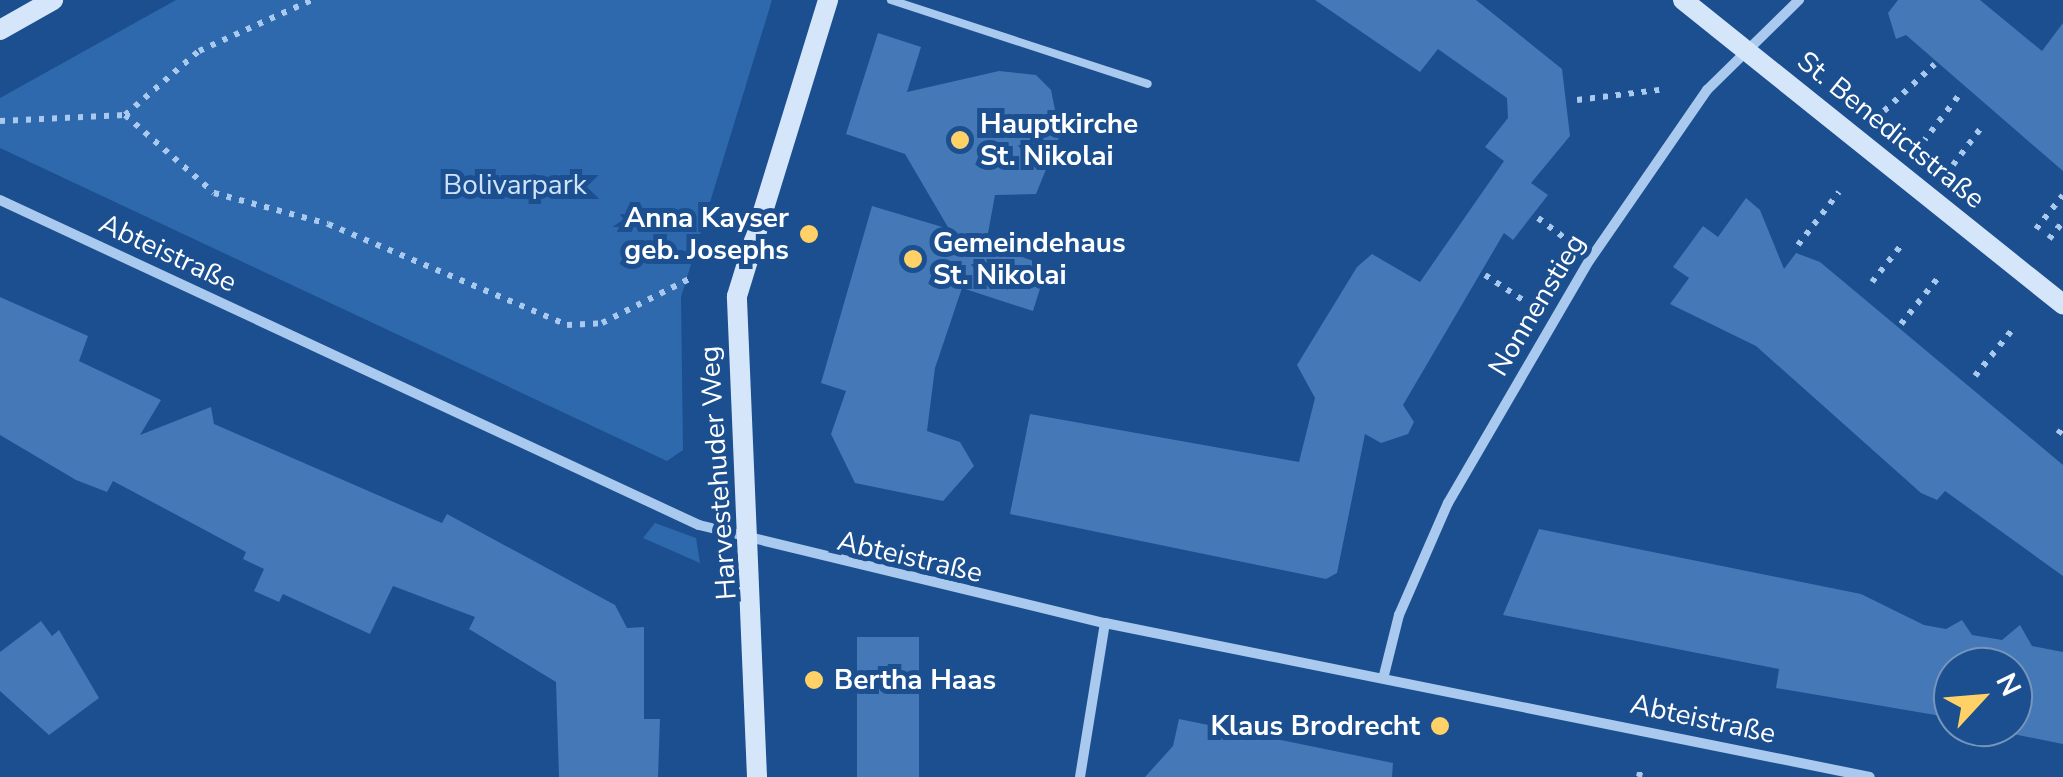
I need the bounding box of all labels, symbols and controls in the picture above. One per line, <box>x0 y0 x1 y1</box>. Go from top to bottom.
street label: St. Benedictstraße <box>1791 44 1991 216</box>
place label: Hauptkirche St. Nikolai <box>980 107 1138 173</box>
marker: Hauptkirche St. Nikolai <box>949 129 971 151</box>
park label: Bolivarpark <box>443 168 587 202</box>
place label: Anna Kayser geb. Josephs <box>624 201 789 267</box>
street label: Abteistraße <box>94 207 242 299</box>
marker: Anna Kayser geb. Josephs <box>798 223 820 245</box>
place label: Gemeindehaus St. Nikolai <box>933 226 1126 292</box>
street label: Nonnenstieg <box>1481 228 1593 382</box>
marker: Gemeindehaus St. Nikolai <box>902 248 924 270</box>
street label: Harvestehuder Weg <box>692 345 744 601</box>
street label: Abteistraße <box>834 524 986 590</box>
north arrow <box>1933 647 2033 747</box>
place label: Bertha Haas <box>834 663 996 697</box>
text: N <box>1986 667 2030 702</box>
marker: Bertha Haas <box>803 669 825 691</box>
street label: Abteistraße <box>1627 687 1779 751</box>
place label: Klaus Brodrecht <box>1211 709 1420 743</box>
marker: Klaus Brodrecht <box>1429 715 1451 737</box>

